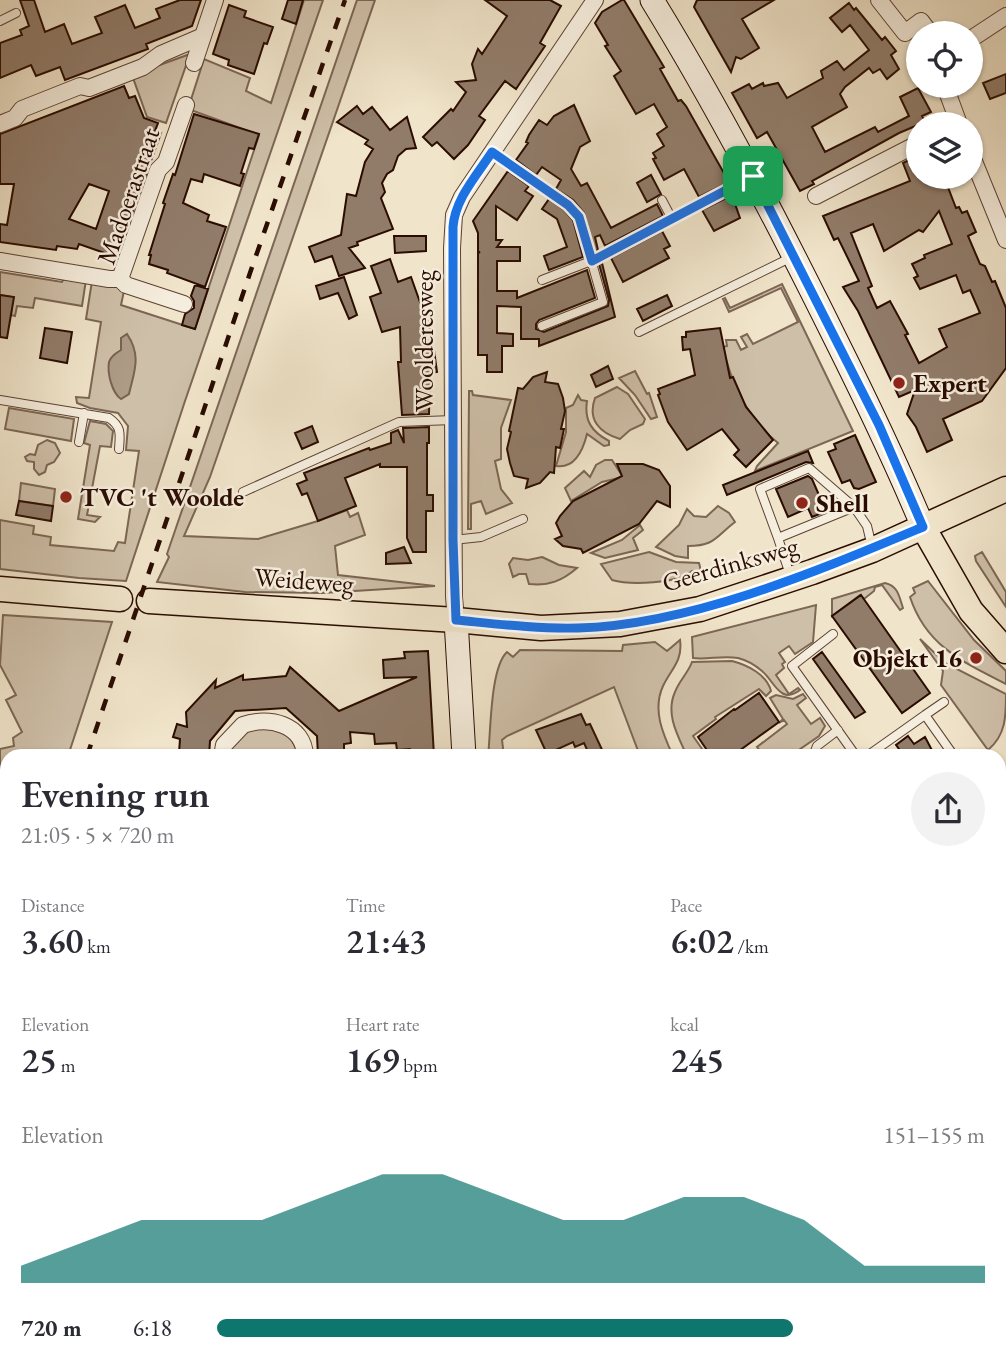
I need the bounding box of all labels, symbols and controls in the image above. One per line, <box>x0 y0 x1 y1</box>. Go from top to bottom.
map controls <box>906 21 983 189</box>
button: locate <box>906 21 983 98</box>
button: layers <box>906 112 983 189</box>
street label: Madoerastraat <box>89 123 167 269</box>
pin <box>723 146 783 206</box>
icon: arrive <box>734 157 772 195</box>
street label: Woolderesweg <box>407 269 441 412</box>
place label: Expert <box>913 366 987 400</box>
marker: Expert <box>891 375 907 391</box>
place label: TVC 't Woolde <box>80 480 244 514</box>
place label: Shell <box>816 486 869 520</box>
marker: TVC 't Woolde <box>58 489 74 505</box>
marker: Shell <box>794 495 810 511</box>
street label: Geerdinksweg <box>658 528 803 600</box>
street label: Weideweg <box>253 560 356 600</box>
place label: Objekt 16 <box>853 641 962 675</box>
marker: Objekt 16 <box>968 650 984 666</box>
text: Evening run <box>21 769 210 818</box>
button: share <box>911 772 985 846</box>
text: 21:05 · 5 × 720 m <box>21 820 174 850</box>
text: Distance <box>21 893 84 918</box>
text: Time <box>346 893 385 918</box>
text: Pace <box>670 893 702 918</box>
text: 3.60 <box>21 918 83 963</box>
text: 21:43 <box>346 918 427 963</box>
text: 6:02 <box>670 918 734 963</box>
text: km <box>83 934 111 959</box>
text: /km <box>734 934 769 959</box>
text: Elevation <box>21 1012 89 1037</box>
text: Heart rate <box>346 1012 419 1037</box>
text: kcal <box>670 1012 699 1037</box>
text: 25 <box>21 1037 57 1082</box>
text: 169 <box>346 1037 400 1082</box>
text: 245 <box>670 1037 724 1082</box>
text: m <box>57 1053 76 1078</box>
text: bpm <box>400 1053 438 1078</box>
text: Elevation <box>21 1120 104 1150</box>
text: 151–155 m <box>884 1120 985 1150</box>
text: 720 m <box>21 1313 82 1343</box>
text: 6:18 <box>133 1313 172 1343</box>

